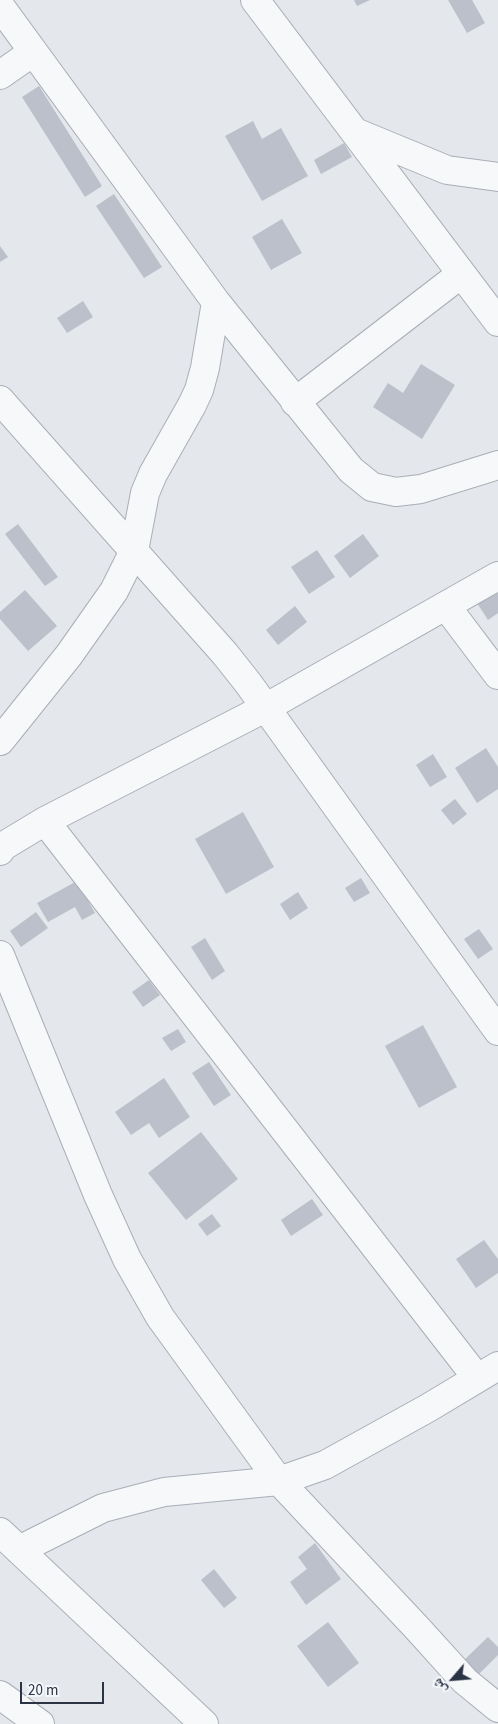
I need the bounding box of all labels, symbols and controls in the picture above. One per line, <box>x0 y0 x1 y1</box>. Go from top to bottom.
north arrow <box>428 1654 478 1704</box>
scale bar <box>22 1672 106 1704</box>
text: ش <box>427 1675 452 1697</box>
text: 20 m <box>28 1680 58 1701</box>

